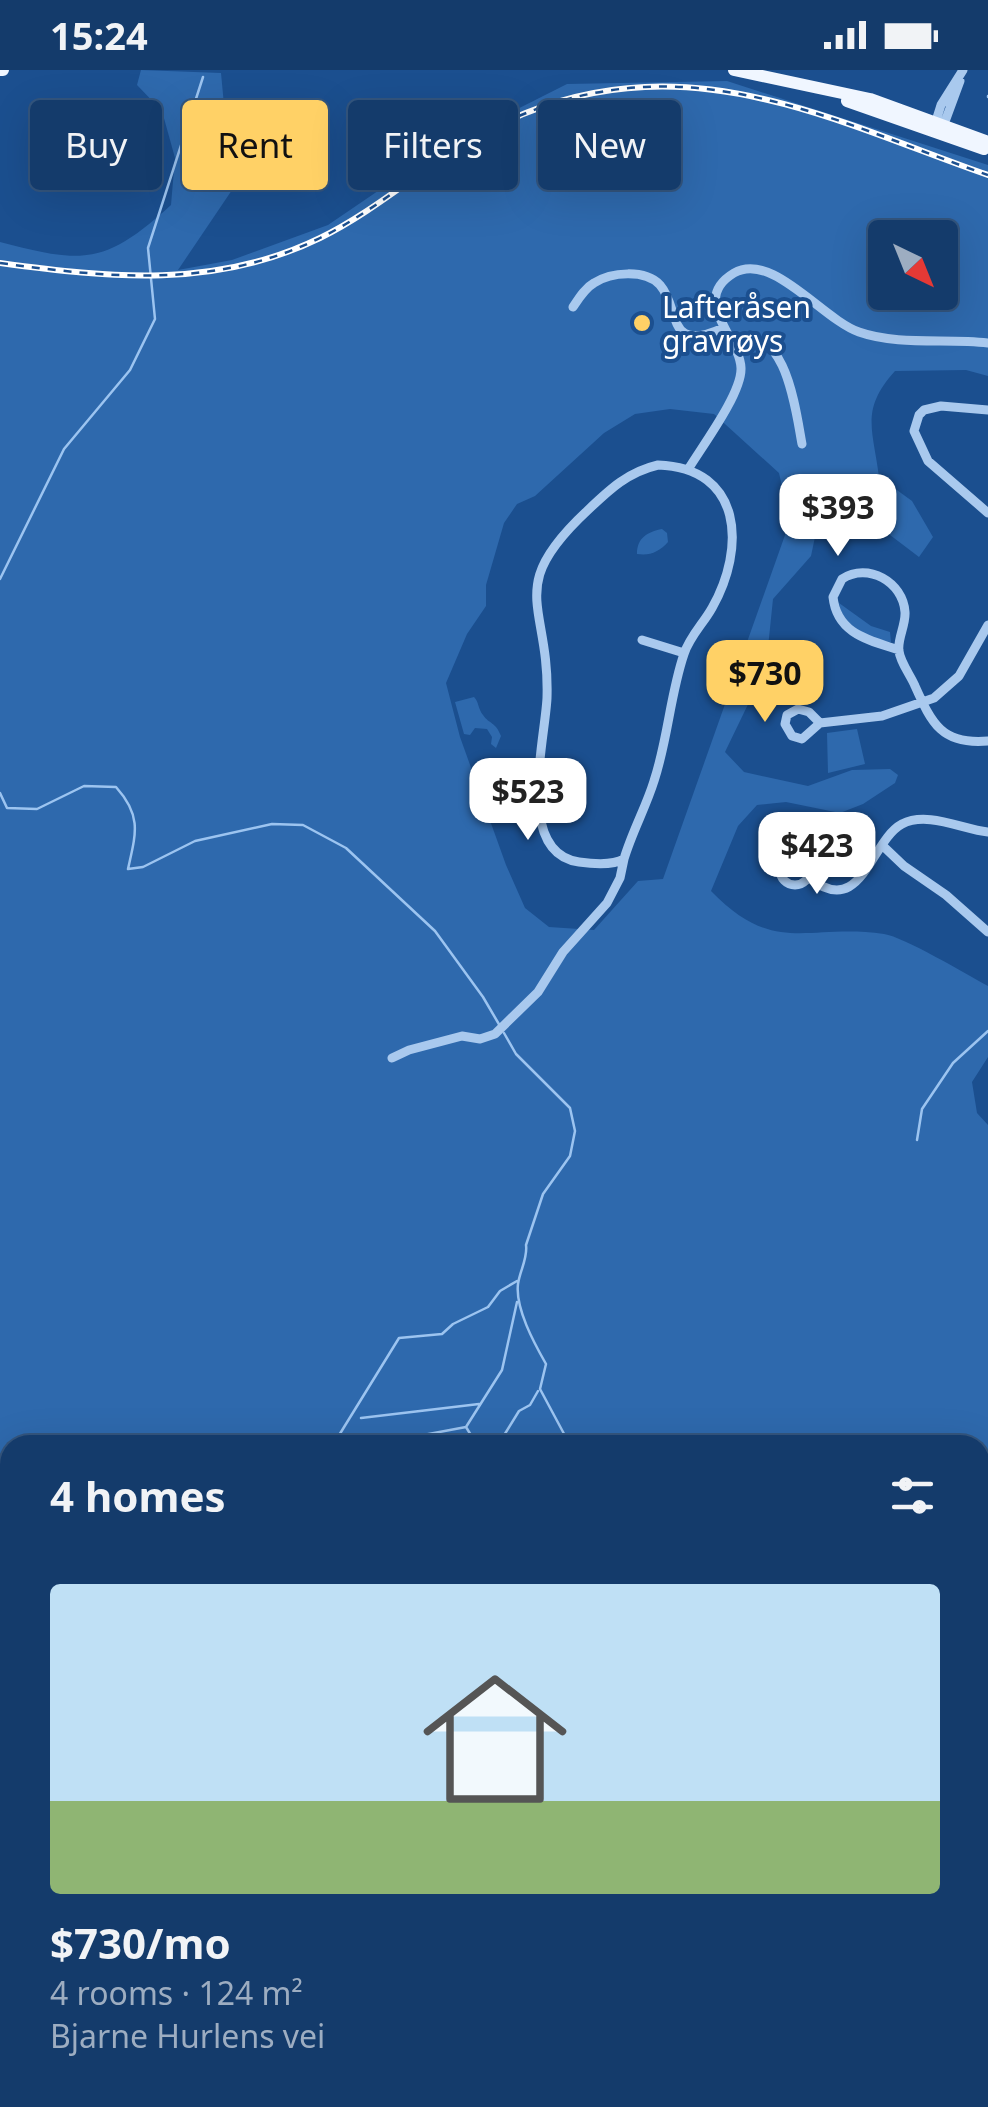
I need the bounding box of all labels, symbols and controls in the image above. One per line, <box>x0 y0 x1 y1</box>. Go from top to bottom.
text: 15:24 <box>50 9 148 61</box>
chip: Buy <box>30 100 162 190</box>
chip: Rent <box>182 100 328 190</box>
chip: Filters <box>348 100 518 190</box>
chip: New <box>538 100 681 190</box>
north arrow <box>868 220 958 310</box>
map controls <box>868 220 958 310</box>
place label: Lafteråsen gravrøys <box>662 286 811 361</box>
marker: Lafteråsen gravrøys <box>631 312 653 334</box>
pin: $393 <box>779 474 897 559</box>
text: $393 <box>801 485 875 528</box>
pin: $730 <box>706 640 824 725</box>
text: $730 <box>728 651 802 694</box>
pin: $523 <box>469 758 587 843</box>
text: $523 <box>491 769 565 812</box>
pin: $423 <box>758 812 876 897</box>
text: $423 <box>780 823 854 866</box>
text: 4 homes <box>50 1467 226 1524</box>
icon: filters <box>885 1468 940 1523</box>
icon: home <box>405 1649 585 1829</box>
text: $730/mo <box>50 1914 231 1971</box>
text: 4 rooms · 124 m² <box>50 1971 303 2014</box>
text: Bjarne Hurlens vei <box>50 2014 325 2057</box>

